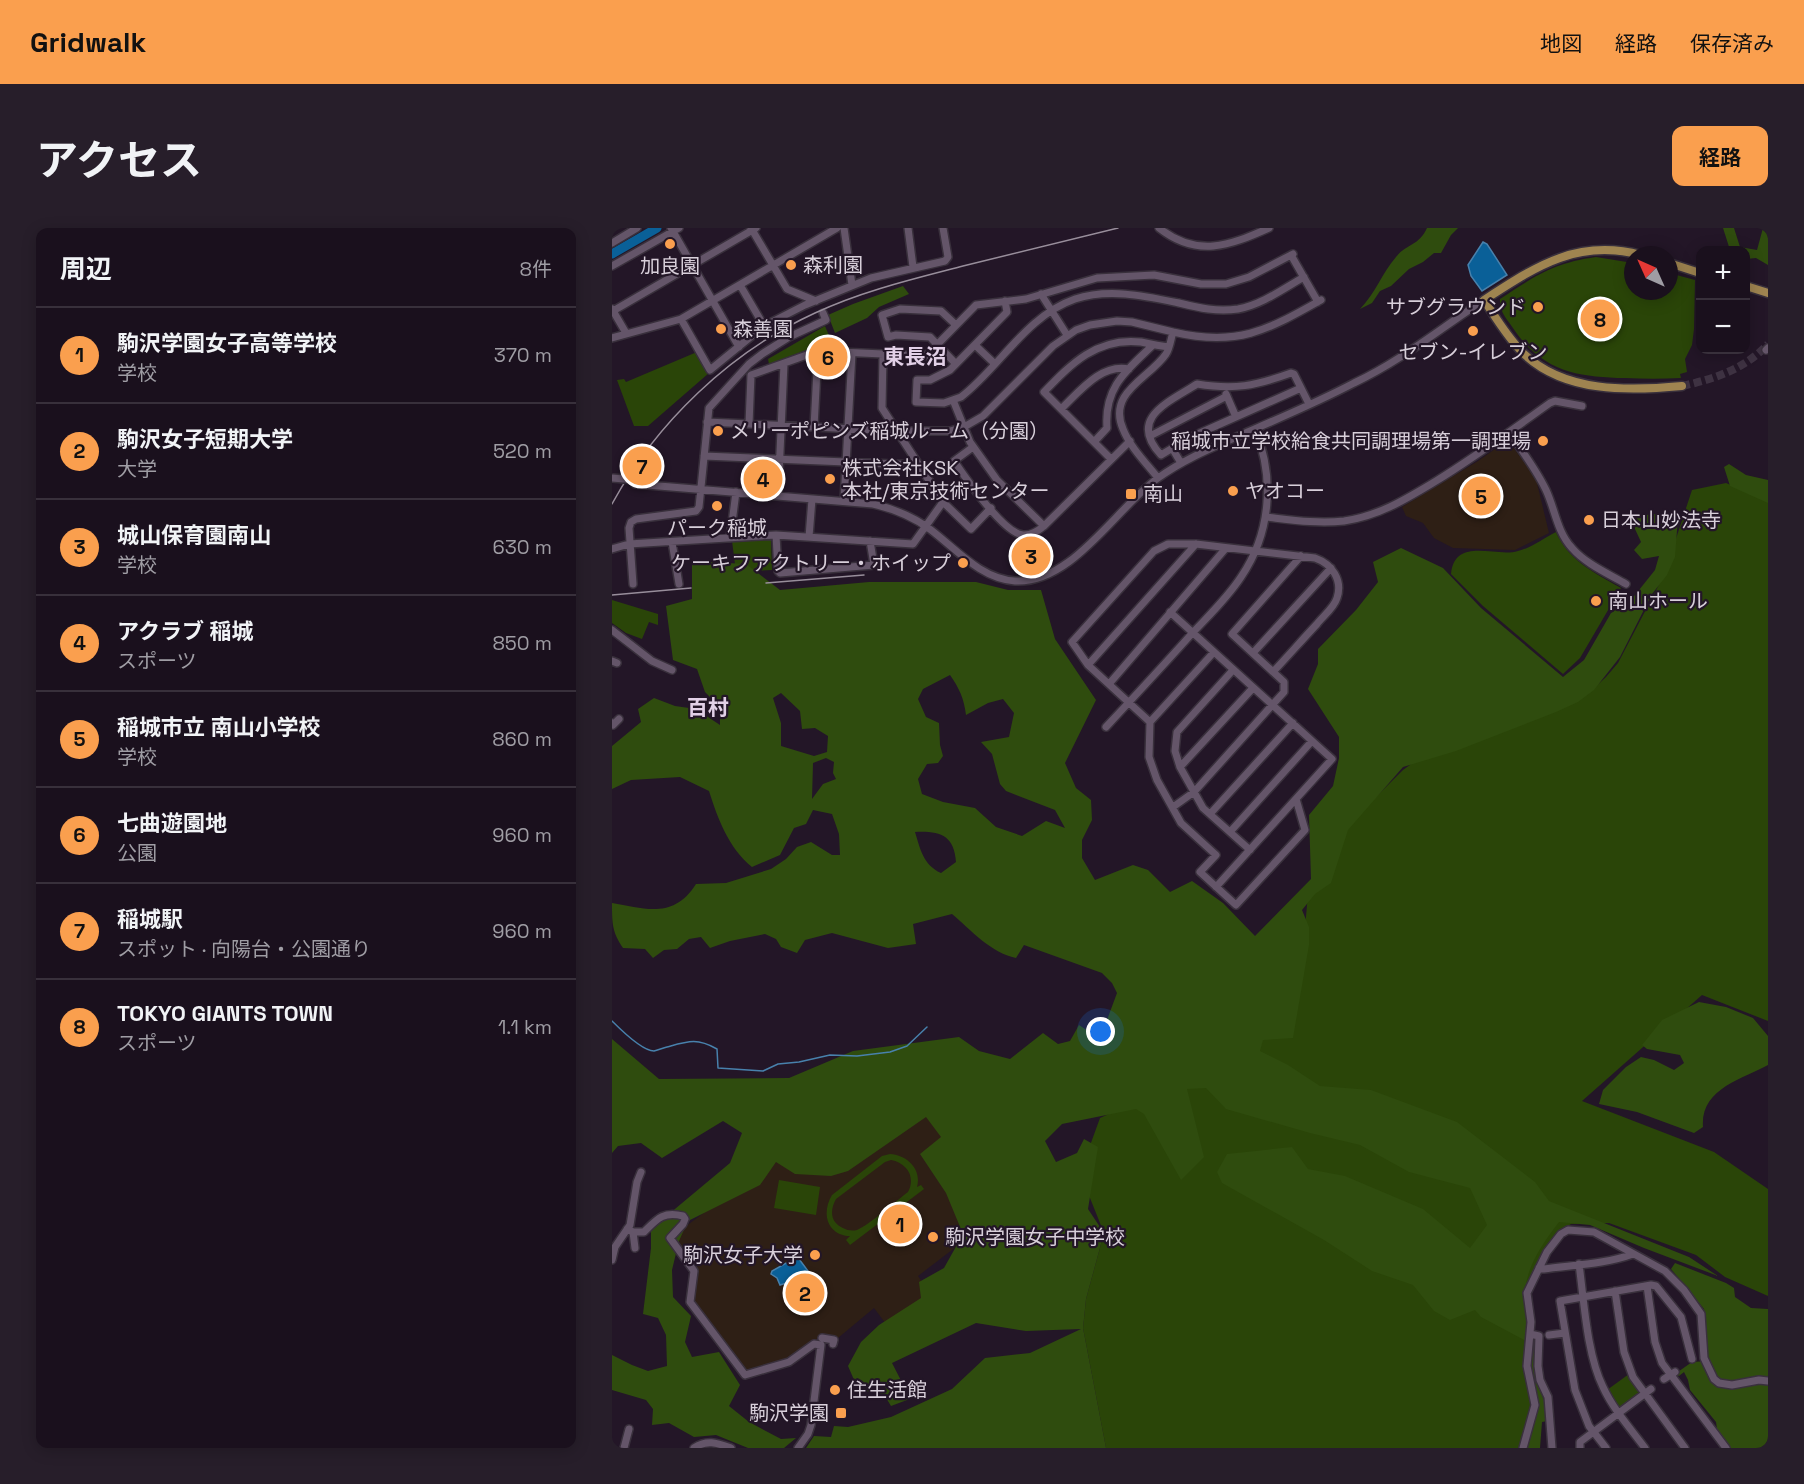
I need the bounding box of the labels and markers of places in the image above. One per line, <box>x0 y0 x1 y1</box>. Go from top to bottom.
marker: 加良園 <box>663 237 677 251</box>
place label: 森利園 <box>803 252 863 278</box>
place label: 加良園 <box>640 253 700 279</box>
marker: 森利園 <box>784 258 798 272</box>
place label: サブグラウンド <box>1386 294 1526 320</box>
pin: 8 <box>1580 296 1620 341</box>
marker: サブグラウンド <box>1531 300 1545 314</box>
place label: 森善園 <box>733 316 793 342</box>
marker: 森善園 <box>714 322 728 336</box>
marker: セブン-イレブン <box>1466 324 1480 338</box>
pin: 6 <box>808 334 848 380</box>
place label: セブン-イレブン <box>1398 339 1548 365</box>
place label: メリーポピンズ稲城ルーム（分園） <box>730 418 1049 444</box>
marker: メリーポピンズ稲城ルーム（分園） <box>711 424 725 438</box>
place label: 稲城市立学校給食共同調理場第一調理場 <box>1171 428 1531 454</box>
marker: 稲城市立学校給食共同調理場第一調理場 <box>1536 434 1550 448</box>
pin: 7 <box>622 444 662 488</box>
place label: 株式会社KSK 本社/東京技術センター <box>842 455 1049 504</box>
pin: 4 <box>744 456 782 502</box>
marker: 株式会社KSK 本社/東京技術センター <box>823 472 837 486</box>
pin: 5 <box>1462 474 1500 518</box>
place label: ヤオコー <box>1245 478 1325 504</box>
place label: 南山 <box>1143 481 1183 507</box>
marker: ヤオコー <box>1226 484 1240 498</box>
marker: 南山 <box>1124 487 1138 501</box>
marker: パーク稲城 <box>710 499 724 513</box>
place label: 日本山妙法寺 <box>1601 507 1721 533</box>
marker: 日本山妙法寺 <box>1582 513 1596 527</box>
place label: パーク稲城 <box>667 515 767 541</box>
pin: 3 <box>1012 534 1050 578</box>
place label: ケーキファクトリー・ホイップ <box>671 550 951 576</box>
marker: ケーキファクトリー・ホイップ <box>956 556 970 570</box>
place label: 南山ホール <box>1608 588 1708 614</box>
marker: 南山ホール <box>1589 594 1603 608</box>
pin: 1 <box>880 1202 920 1246</box>
place label: 駒沢学園女子中学校 <box>945 1224 1125 1250</box>
marker: 駒沢学園女子中学校 <box>926 1230 940 1244</box>
place label: 駒沢女子大学 <box>683 1242 803 1268</box>
marker: 駒沢女子大学 <box>808 1248 822 1262</box>
pin: 2 <box>786 1270 824 1316</box>
place label: 住生活館 <box>847 1377 927 1403</box>
marker: 住生活館 <box>828 1383 842 1397</box>
place label: 駒沢学園 <box>749 1400 829 1426</box>
marker: 駒沢学園 <box>834 1406 848 1420</box>

